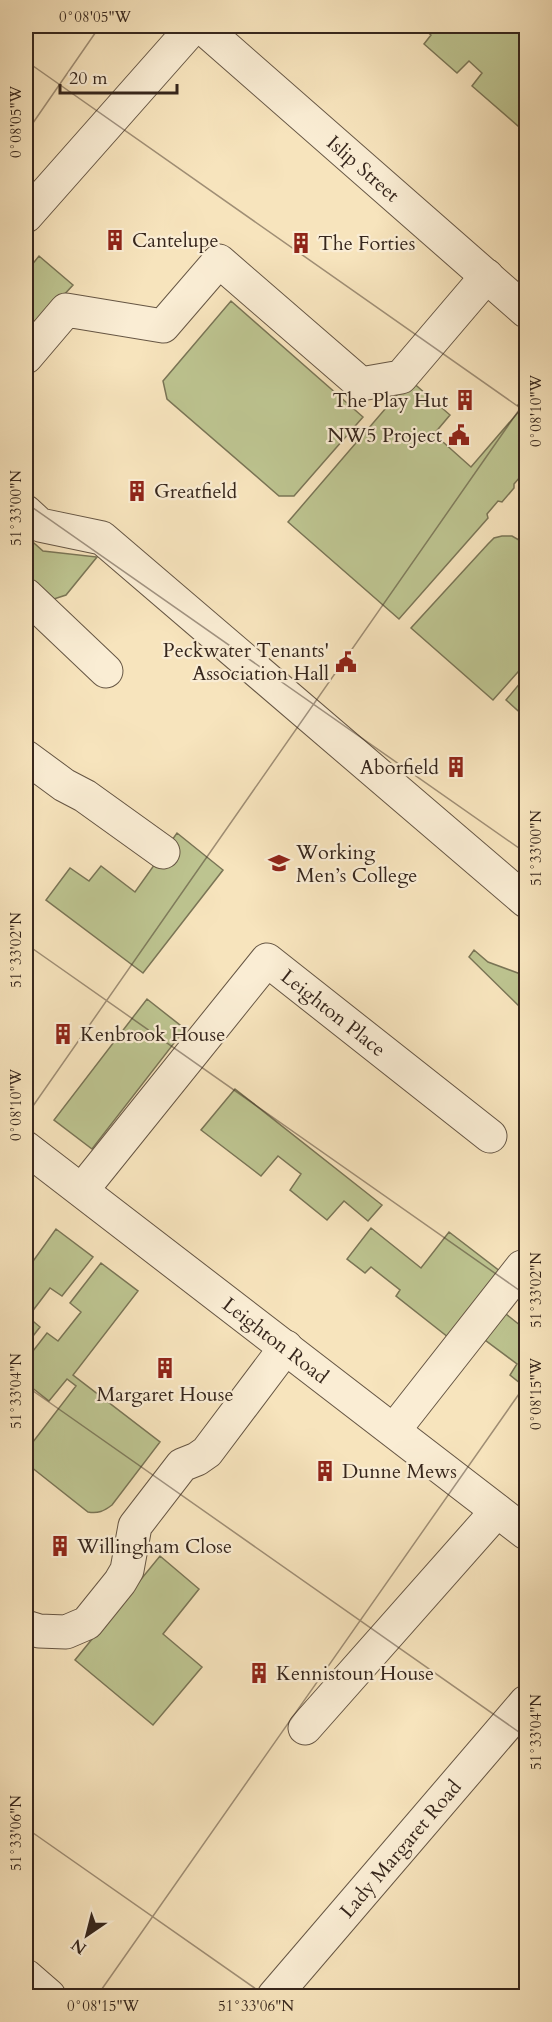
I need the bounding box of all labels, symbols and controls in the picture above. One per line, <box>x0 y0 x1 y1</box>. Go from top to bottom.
text: 0°08'05"W <box>59 7 132 27</box>
scale bar <box>60 57 177 95</box>
text: 20 m <box>69 66 108 91</box>
text: 0°08'05"W <box>6 85 26 158</box>
street label: Islip Street <box>321 129 406 208</box>
place label: Cantelupe <box>132 227 219 254</box>
building icon: Cantelupe <box>103 228 127 252</box>
place label: The Forties <box>318 230 415 257</box>
building icon: The Forties <box>289 231 313 255</box>
text: 0°08'10"W <box>526 374 546 447</box>
place label: The Play Hut <box>332 387 449 414</box>
building icon: The Play Hut <box>453 388 477 412</box>
place label: NW5 Project <box>327 422 443 449</box>
public building icon: NW5 Project <box>447 423 471 447</box>
text: 51°33'00"N <box>6 470 26 546</box>
place label: Greatfield <box>154 478 238 505</box>
building icon: Greatfield <box>125 479 149 503</box>
place label: Peckwater Tenants' Association Hall <box>163 637 329 687</box>
public building icon: Peckwater Tenants' Association Hall <box>334 650 358 674</box>
place label: Aborfield <box>360 754 439 781</box>
building icon: Aborfield <box>444 755 468 779</box>
text: 51°33'00"N <box>526 810 546 886</box>
place label: Working Men’s College <box>295 839 417 889</box>
school or university icon: Working Men’s College <box>267 851 291 875</box>
text: 51°33'02"N <box>6 912 26 988</box>
street label: Leighton Place <box>275 963 392 1062</box>
place label: Kenbrook House <box>80 1021 225 1048</box>
building icon: Kenbrook House <box>51 1022 75 1046</box>
text: 0°08'10"W <box>6 1068 26 1141</box>
text: 51°33'02"N <box>526 1252 546 1328</box>
street label: Leighton Road <box>217 1291 334 1390</box>
text: 51°33'04"N <box>6 1353 26 1429</box>
building icon: Margaret House <box>153 1356 177 1380</box>
text: 0°08'15"W <box>526 1357 546 1430</box>
place label: Margaret House <box>97 1381 233 1408</box>
place label: Dunne Mews <box>342 1458 457 1485</box>
building icon: Dunne Mews <box>313 1459 337 1483</box>
place label: Willingham Close <box>76 1533 232 1560</box>
building icon: Willingham Close <box>48 1534 72 1558</box>
place label: Kennistoun House <box>276 1660 434 1687</box>
building icon: Kennistoun House <box>247 1661 271 1685</box>
text: 51°33'04"N <box>526 1694 546 1770</box>
street label: Lady Margaret Road <box>333 1774 467 1924</box>
text: 51°33'06"N <box>6 1795 26 1871</box>
north arrow <box>57 1905 117 1965</box>
text: N <box>67 1933 91 1959</box>
text: 0°08'15"W <box>67 1996 140 2016</box>
text: 51°33'06"N <box>218 1996 294 2016</box>

